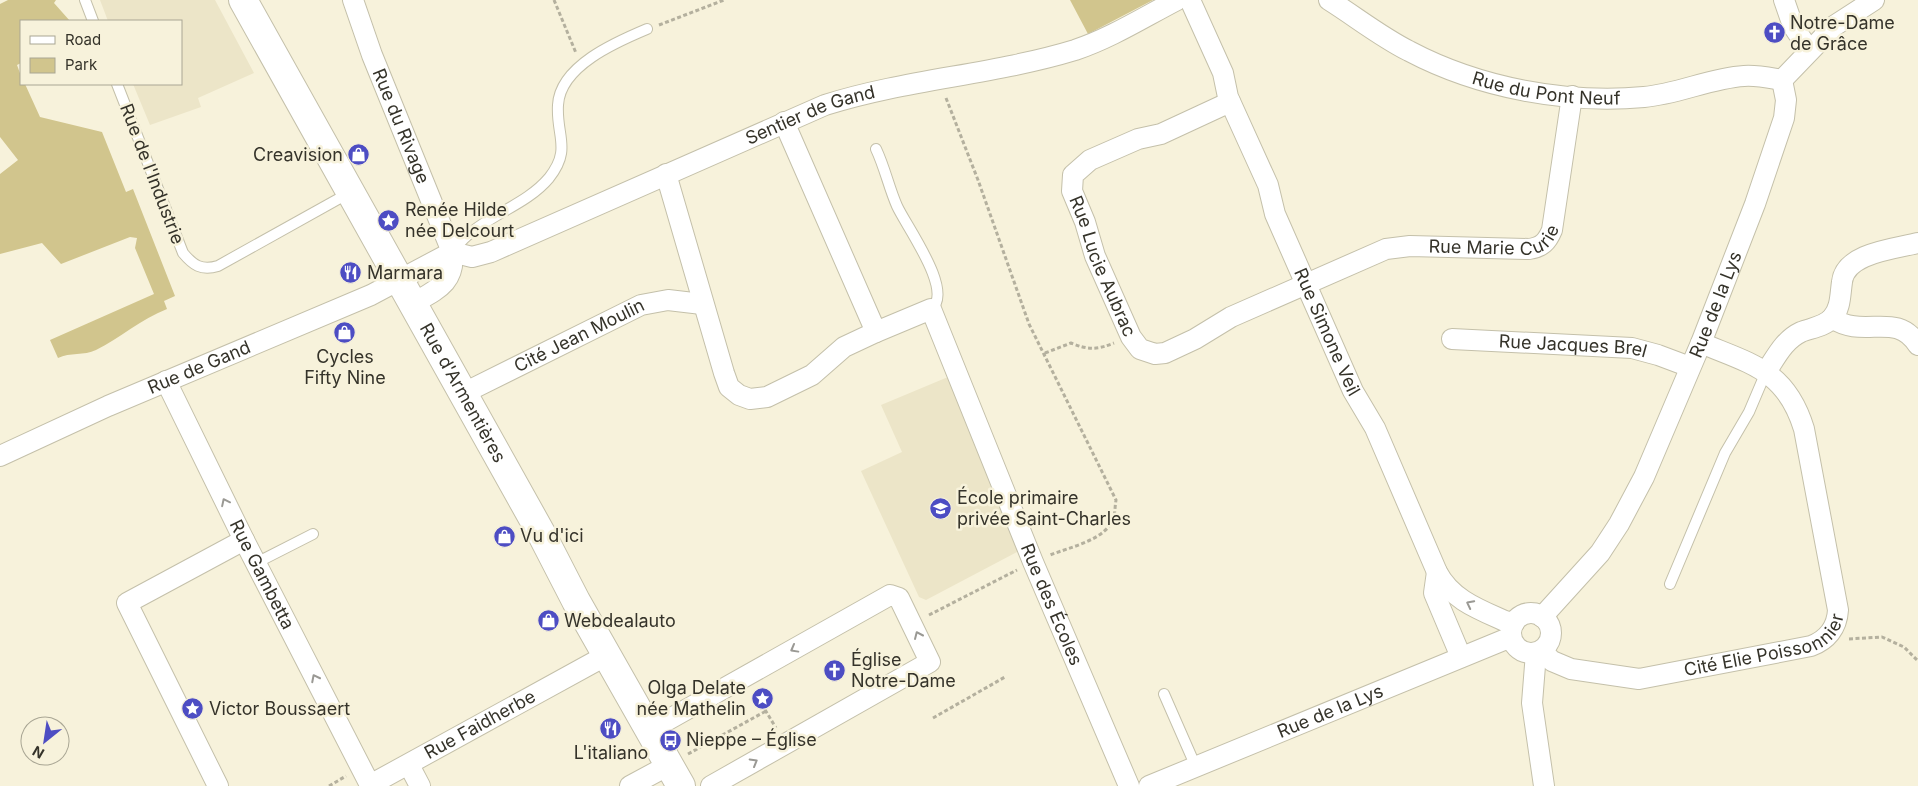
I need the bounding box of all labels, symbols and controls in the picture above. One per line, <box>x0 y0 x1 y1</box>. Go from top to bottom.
place label: Notre-Dame de Grâce <box>1790 12 1895 54</box>
legend <box>20 20 182 85</box>
church icon: Notre-Dame de Grâce <box>1762 21 1786 45</box>
text: Road <box>65 30 101 49</box>
text: Park <box>65 55 98 74</box>
street label: Rue du Rivage <box>369 65 434 187</box>
street label: Rue du Pont Neuf <box>1470 67 1621 109</box>
street label: Sentier de Gand <box>742 81 877 149</box>
street label: Rue de l'Industrie <box>116 101 189 247</box>
shop icon: Creavision <box>347 143 371 167</box>
place label: Creavision <box>253 144 343 165</box>
street label: Rue Lucie Aubrac <box>1065 192 1141 340</box>
place label: Renée Hilde née Delcourt <box>405 199 514 241</box>
place icon: Renée Hilde née Delcourt <box>377 208 401 232</box>
street label: Rue Marie Curie <box>1428 221 1563 259</box>
street label: Rue de la Lys <box>1685 248 1746 361</box>
restaurant icon: Marmara <box>339 261 363 285</box>
place label: Marmara <box>367 262 443 283</box>
street label: Rue Simone Veil <box>1290 265 1365 400</box>
street label: Cité Jean Moulin <box>511 294 648 376</box>
street label: Rue d'Armentières <box>416 319 510 466</box>
shop icon: Cycles Fifty Nine <box>333 320 357 344</box>
street label: Rue Jacques Brel <box>1498 330 1649 362</box>
street label: Rue de Gand <box>144 336 254 398</box>
place label: Cycles Fifty Nine <box>304 346 386 388</box>
place label: École primaire privée Saint-Charles <box>957 486 1131 529</box>
school or university icon: École primaire privée Saint-Charles <box>929 496 953 520</box>
one-way arrow <box>221 498 231 507</box>
street label: Rue Gambetta <box>226 516 299 633</box>
shop icon: Vu d'ici <box>492 524 516 548</box>
place label: Vu d'ici <box>520 525 584 546</box>
street label: Rue des Écoles <box>1017 540 1087 668</box>
one-way arrow <box>1466 600 1475 610</box>
shop icon: Webdealauto <box>536 609 560 633</box>
place label: Webdealauto <box>564 610 676 631</box>
street label: Cité Elie Poissonnier <box>1682 611 1848 680</box>
one-way arrow <box>914 631 924 640</box>
one-way arrow <box>790 643 799 653</box>
place label: Église Notre-Dame <box>851 648 956 691</box>
church icon: Église Notre-Dame <box>823 658 847 682</box>
one-way arrow <box>311 674 321 683</box>
place label: Olga Delate née Mathelin <box>637 677 746 719</box>
street label: Rue de la Lys <box>1274 680 1386 742</box>
street label: Rue Faidherbe <box>421 685 539 763</box>
place icon: Olga Delate née Mathelin <box>750 686 774 710</box>
place icon: Victor Boussaert <box>181 697 205 721</box>
place label: Victor Boussaert <box>209 698 350 719</box>
north arrow <box>20 716 70 766</box>
restaurant icon: L'italiano <box>599 716 623 740</box>
bus stop icon: Nieppe – Église <box>658 728 682 752</box>
place label: Nieppe – Église <box>686 728 817 750</box>
place label: L'italiano <box>574 742 648 763</box>
text: N <box>29 743 47 763</box>
one-way arrow <box>748 758 757 768</box>

